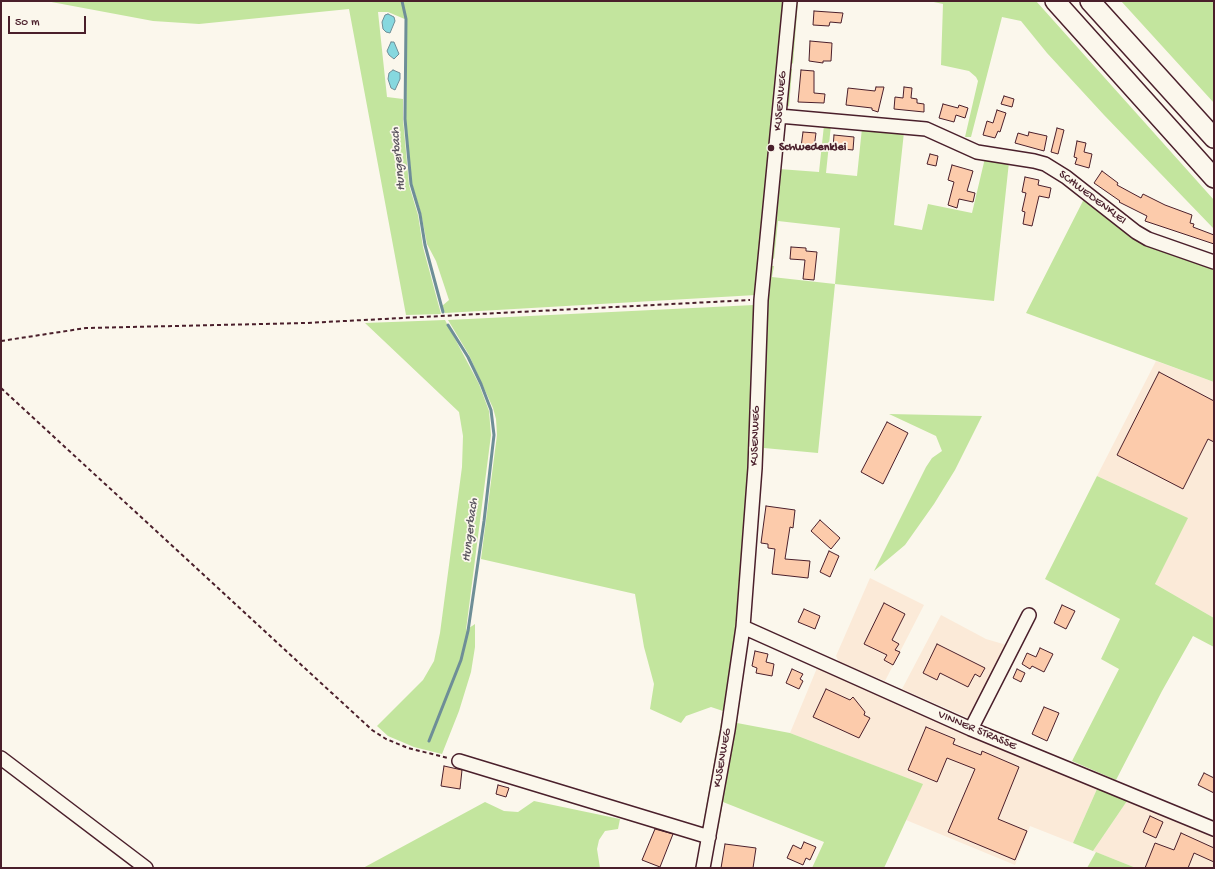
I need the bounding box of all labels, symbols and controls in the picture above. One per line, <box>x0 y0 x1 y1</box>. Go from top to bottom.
scale bar <box>10 8 88 34</box>
text: 50 m <box>15 16 40 30</box>
street label: KUSENWEG <box>771 71 791 131</box>
water label: Hungerbach <box>388 126 410 192</box>
place label: Schwedenklei <box>779 141 846 155</box>
marker: Schwedenklei <box>766 143 776 153</box>
street label: SCHWEDENKLEI <box>1055 168 1129 228</box>
street label: KUSENWEG <box>748 406 764 466</box>
water label: Hungerbach <box>459 497 483 563</box>
street label: VINNER STRASSE <box>936 708 1018 754</box>
street label: KUSENWEG <box>711 727 735 789</box>

